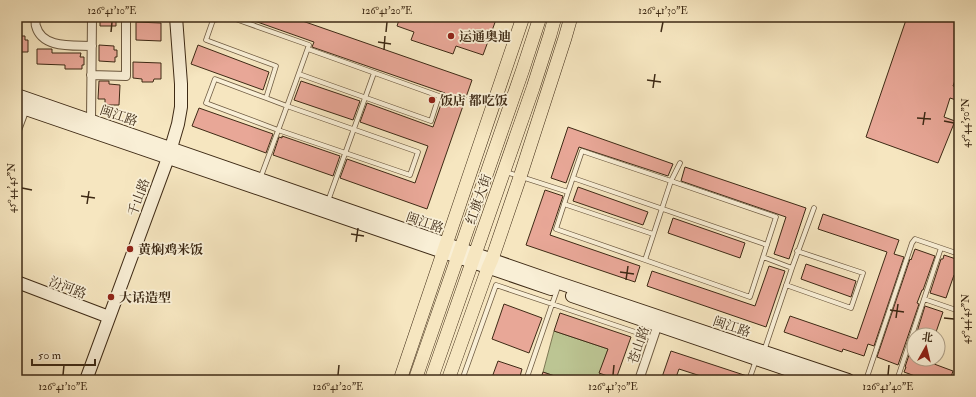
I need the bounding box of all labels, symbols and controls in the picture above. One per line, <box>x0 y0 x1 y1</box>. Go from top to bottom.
text: 126°41'10"E <box>88 5 136 17</box>
text: 126°41'20"E <box>362 5 412 17</box>
text: 126°41'30"E <box>638 5 688 17</box>
place label: 运通奥迪 <box>459 29 511 45</box>
marker: 运通奥迪 <box>446 31 456 41</box>
place label: 饭店 都吃饭 <box>440 93 508 109</box>
marker: 饭店 都吃饭 <box>427 95 437 105</box>
text: 45°44'50"N <box>960 98 972 148</box>
street label: 闽江路 <box>98 102 140 130</box>
text: 45°44'45"N <box>6 163 18 213</box>
street label: 红旗大街 <box>463 172 495 227</box>
street label: 千山路 <box>125 176 153 218</box>
street label: 闽江路 <box>404 209 446 237</box>
place label: 黄焖鸡米饭 <box>138 242 203 258</box>
marker: 黄焖鸡米饭 <box>125 244 135 254</box>
street label: 汾河路 <box>47 273 89 302</box>
place label: 大话造型 <box>119 290 171 306</box>
marker: 大话造型 <box>106 292 116 302</box>
text: 45°44'45"N <box>960 294 972 344</box>
street label: 闽江路 <box>711 313 753 341</box>
street label: 苍山路 <box>625 324 653 366</box>
north arrow <box>906 327 946 367</box>
text: 北 <box>921 330 934 345</box>
scale bar <box>32 341 95 367</box>
text: 50 m <box>38 348 62 363</box>
text: 126°41'10"E <box>39 381 87 393</box>
text: 126°41'20"E <box>313 381 363 393</box>
text: 126°41'30"E <box>588 381 638 393</box>
text: 126°41'40"E <box>863 381 913 393</box>

